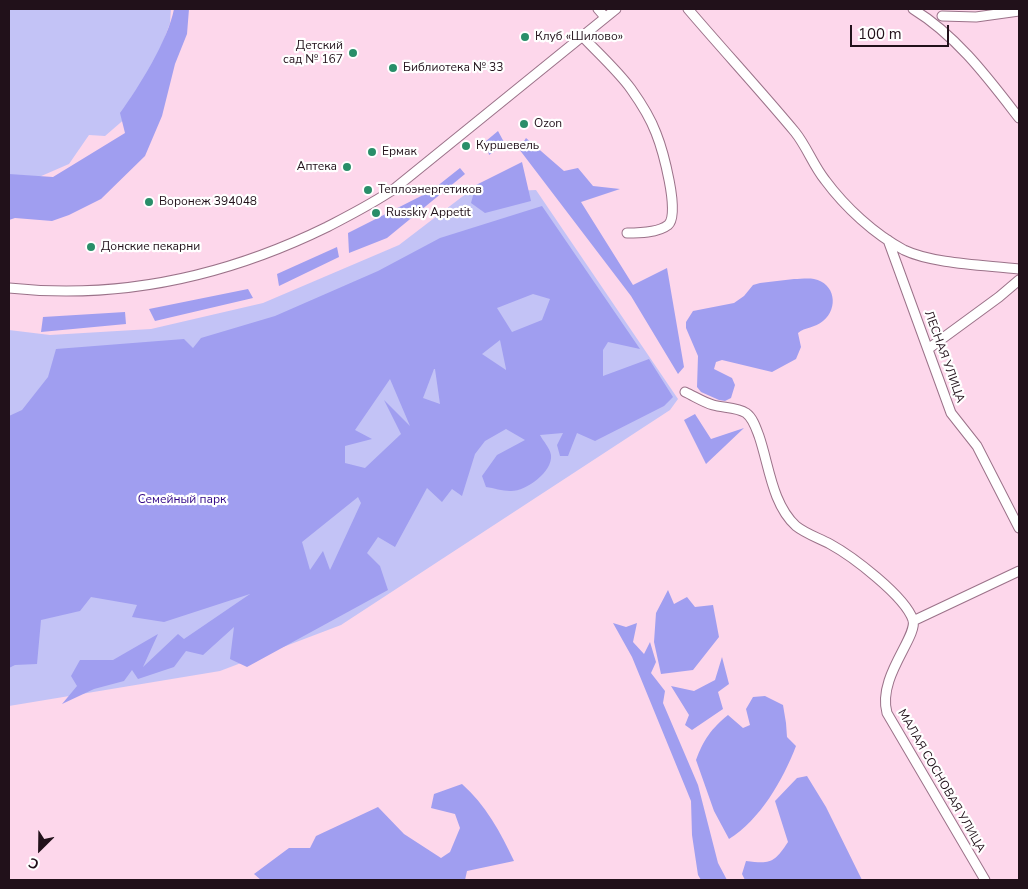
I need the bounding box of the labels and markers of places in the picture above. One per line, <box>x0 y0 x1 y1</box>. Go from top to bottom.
place label: Клуб «Шилово» <box>535 30 623 44</box>
marker: Клуб «Шилово» <box>519 31 531 43</box>
place label: Детский сад № 167 <box>283 39 343 67</box>
marker: Детский сад № 167 <box>347 47 359 59</box>
place label: Библиотека № 33 <box>403 61 503 75</box>
marker: Библиотека № 33 <box>387 62 399 74</box>
place label: Ozon <box>534 117 562 131</box>
marker: Ozon <box>518 118 530 130</box>
place label: Куршевель <box>476 139 539 153</box>
marker: Куршевель <box>460 140 472 152</box>
place label: Ермак <box>382 145 417 159</box>
marker: Ермак <box>366 146 378 158</box>
place label: Аптека <box>297 160 337 174</box>
marker: Аптека <box>341 161 353 173</box>
place label: Теплоэнергетиков <box>378 183 482 197</box>
marker: Теплоэнергетиков <box>362 184 374 196</box>
place label: Воронеж 394048 <box>159 195 257 209</box>
marker: Воронеж 394048 <box>143 196 155 208</box>
place label: Russkiy Appetit <box>386 206 471 220</box>
marker: Russkiy Appetit <box>370 207 382 219</box>
place label: Донские пекарни <box>101 240 200 254</box>
marker: Донские пекарни <box>85 241 97 253</box>

